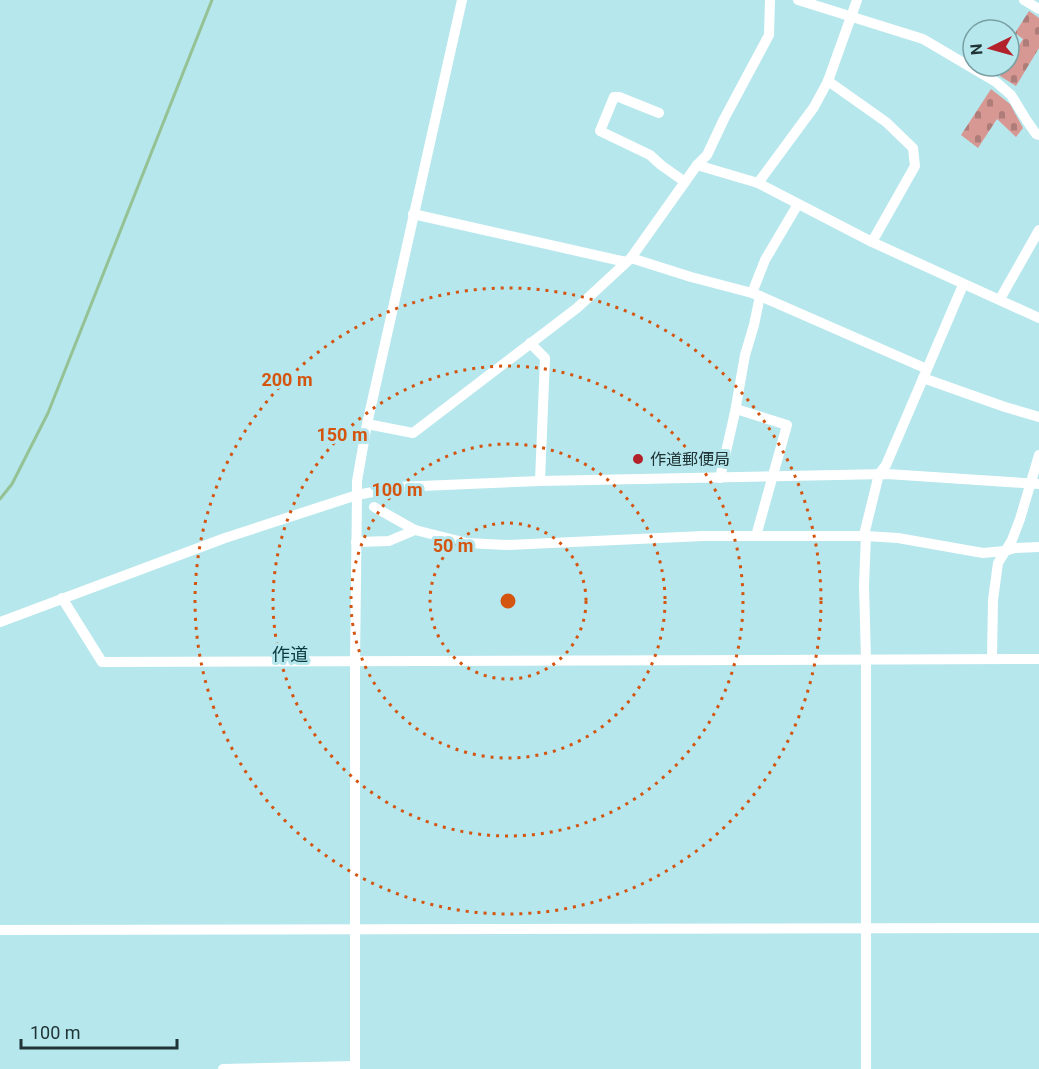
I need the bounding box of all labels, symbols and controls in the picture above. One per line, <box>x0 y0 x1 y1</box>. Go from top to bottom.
north arrow <box>961 18 1021 78</box>
text: N <box>967 43 987 56</box>
text: 200 m <box>261 369 313 390</box>
text: 150 m <box>316 424 368 445</box>
place label: 作道郵便局 <box>650 450 730 469</box>
marker: 作道郵便局 <box>631 452 645 466</box>
text: 100 m <box>371 479 423 500</box>
text: 50 m <box>433 535 473 556</box>
centre of rings <box>498 591 518 611</box>
district label: 作道 <box>272 644 308 665</box>
scale bar <box>21 1012 177 1050</box>
text: 100 m <box>30 1022 81 1043</box>

